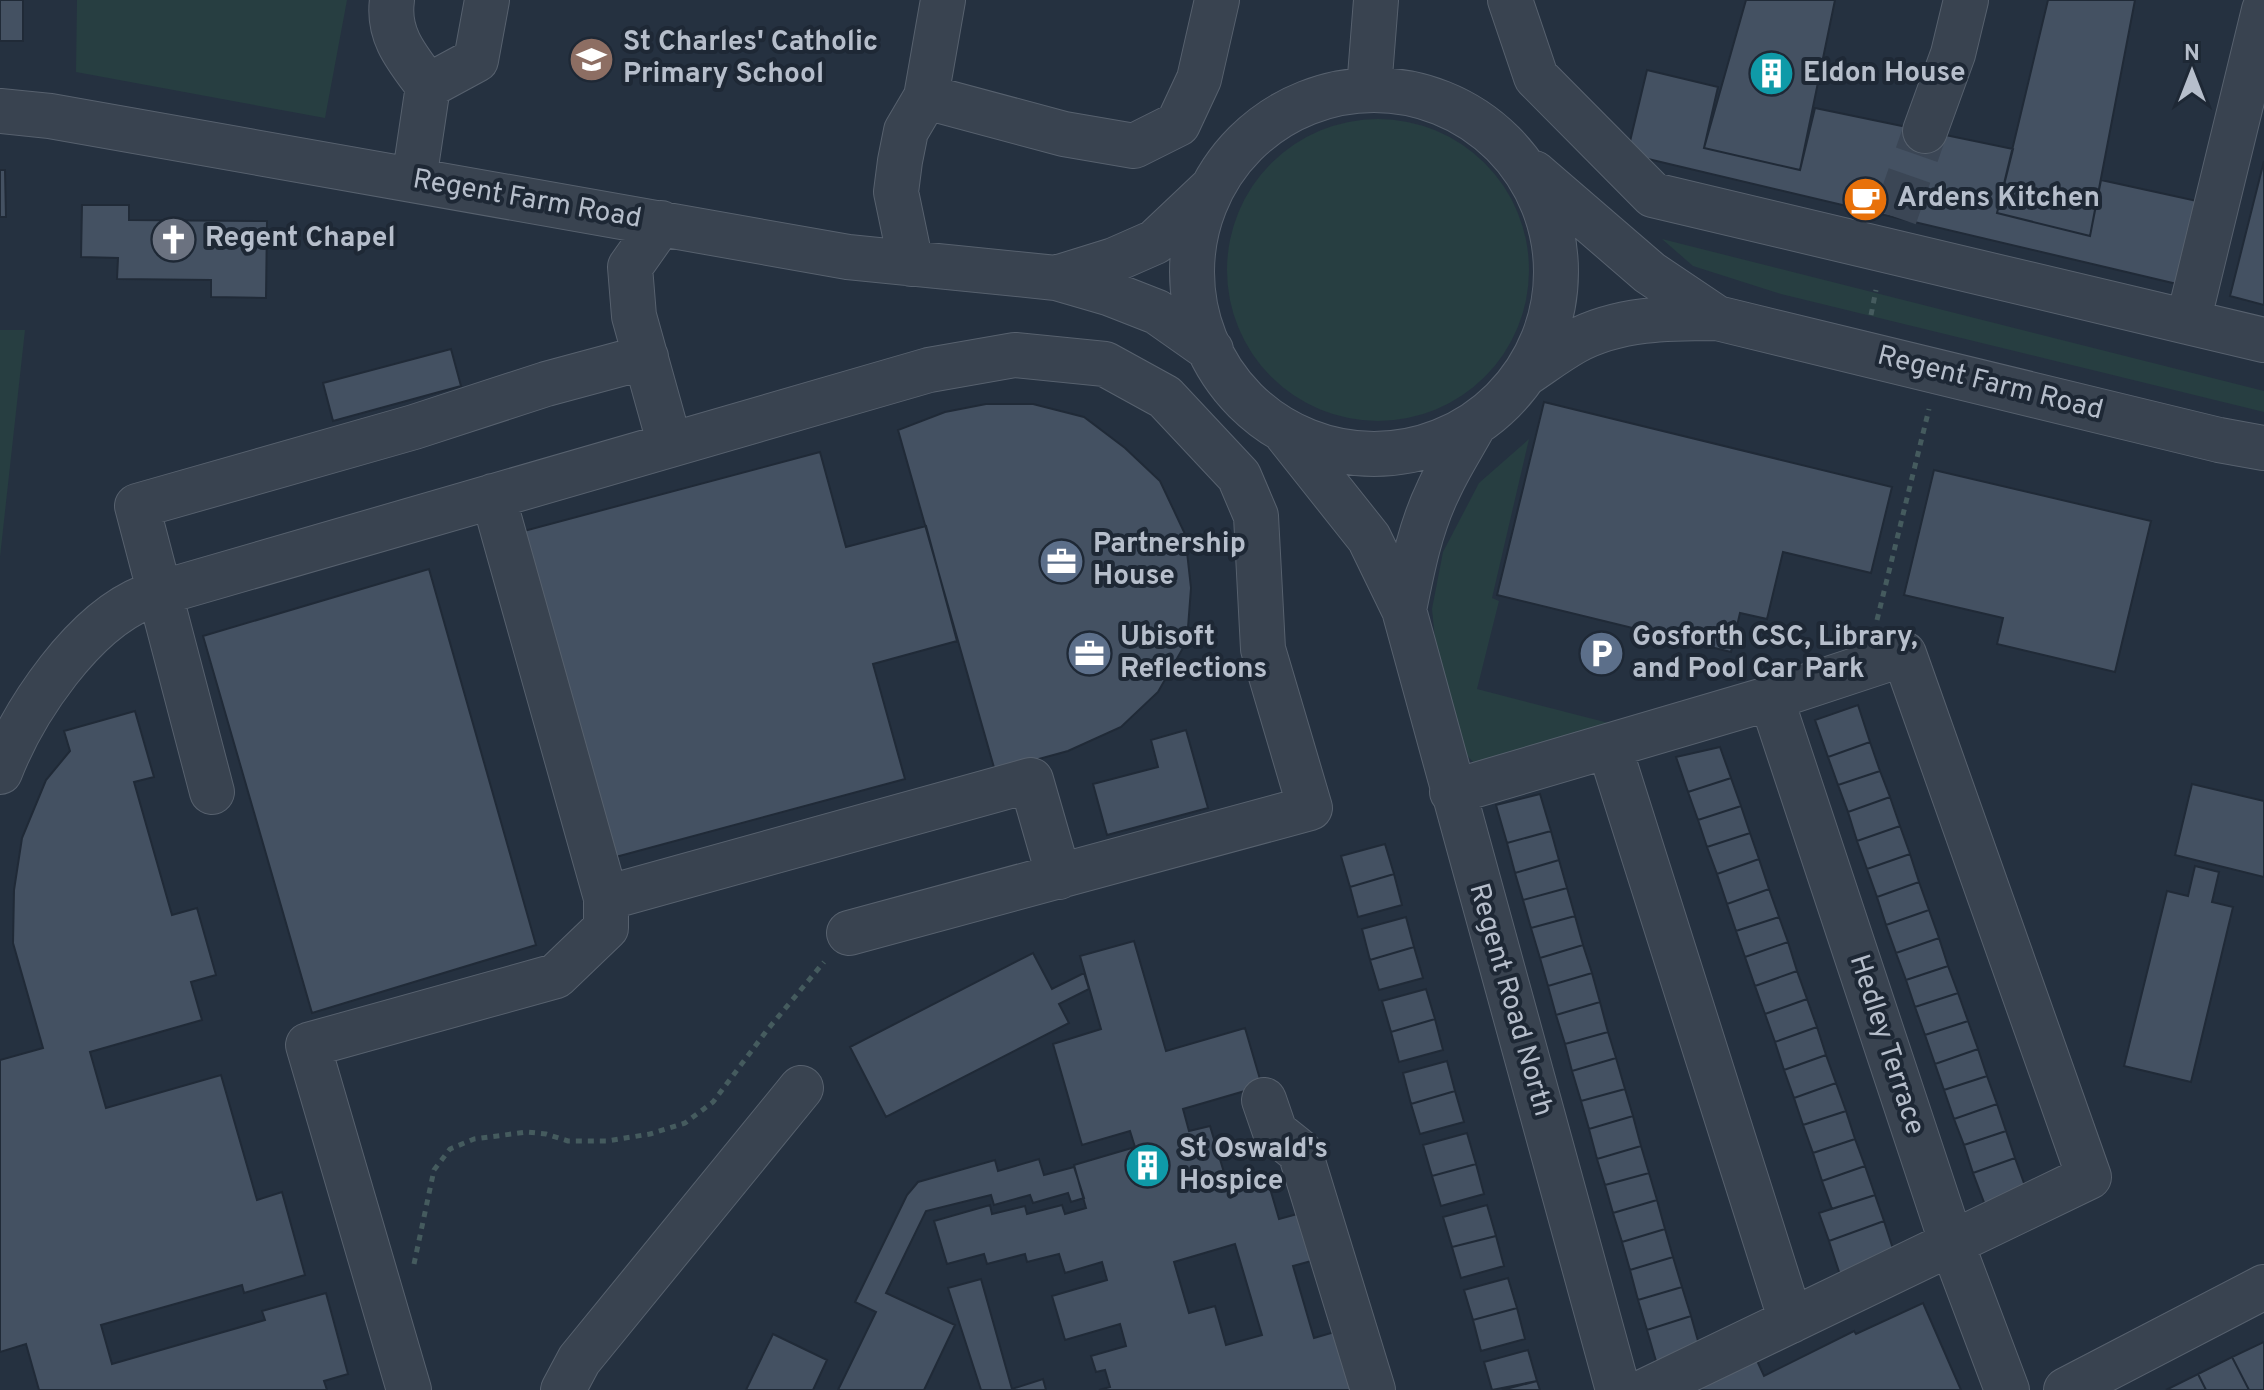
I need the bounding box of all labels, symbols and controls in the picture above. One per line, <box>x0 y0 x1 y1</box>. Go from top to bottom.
place label: St Charles' Catholic Primary School <box>623 25 878 93</box>
north arrow <box>2152 32 2232 112</box>
school or university icon: St Charles' Catholic Primary School <box>568 35 616 83</box>
text: N <box>2184 41 2200 68</box>
building icon: Eldon House <box>1748 50 1796 98</box>
place label: Eldon House <box>1803 56 1966 92</box>
street label: Regent Farm Road <box>410 162 644 238</box>
cafe icon: Ardens Kitchen <box>1842 175 1890 223</box>
place label: Ardens Kitchen <box>1897 181 2100 217</box>
church icon: Regent Chapel <box>150 215 198 263</box>
place label: Regent Chapel <box>205 221 396 257</box>
street label: Regent Farm Road <box>1873 339 2107 429</box>
place label: Partnership House <box>1093 527 1246 595</box>
office icon: Partnership House <box>1038 537 1086 585</box>
place label: Ubisoft Reflections <box>1120 620 1267 688</box>
place label: Gosforth CSC, Library, and Pool Car Park <box>1632 620 1918 688</box>
office icon: Ubisoft Reflections <box>1065 630 1113 678</box>
parking icon: Gosforth CSC, Library, and Pool Car Park <box>1577 630 1625 678</box>
street label: Regent Road North <box>1460 879 1560 1121</box>
street label: Hedley Terrace <box>1840 950 1932 1140</box>
place label: St Oswald's Hospice <box>1179 1132 1328 1200</box>
building icon: St Oswald's Hospice <box>1124 1142 1172 1190</box>

